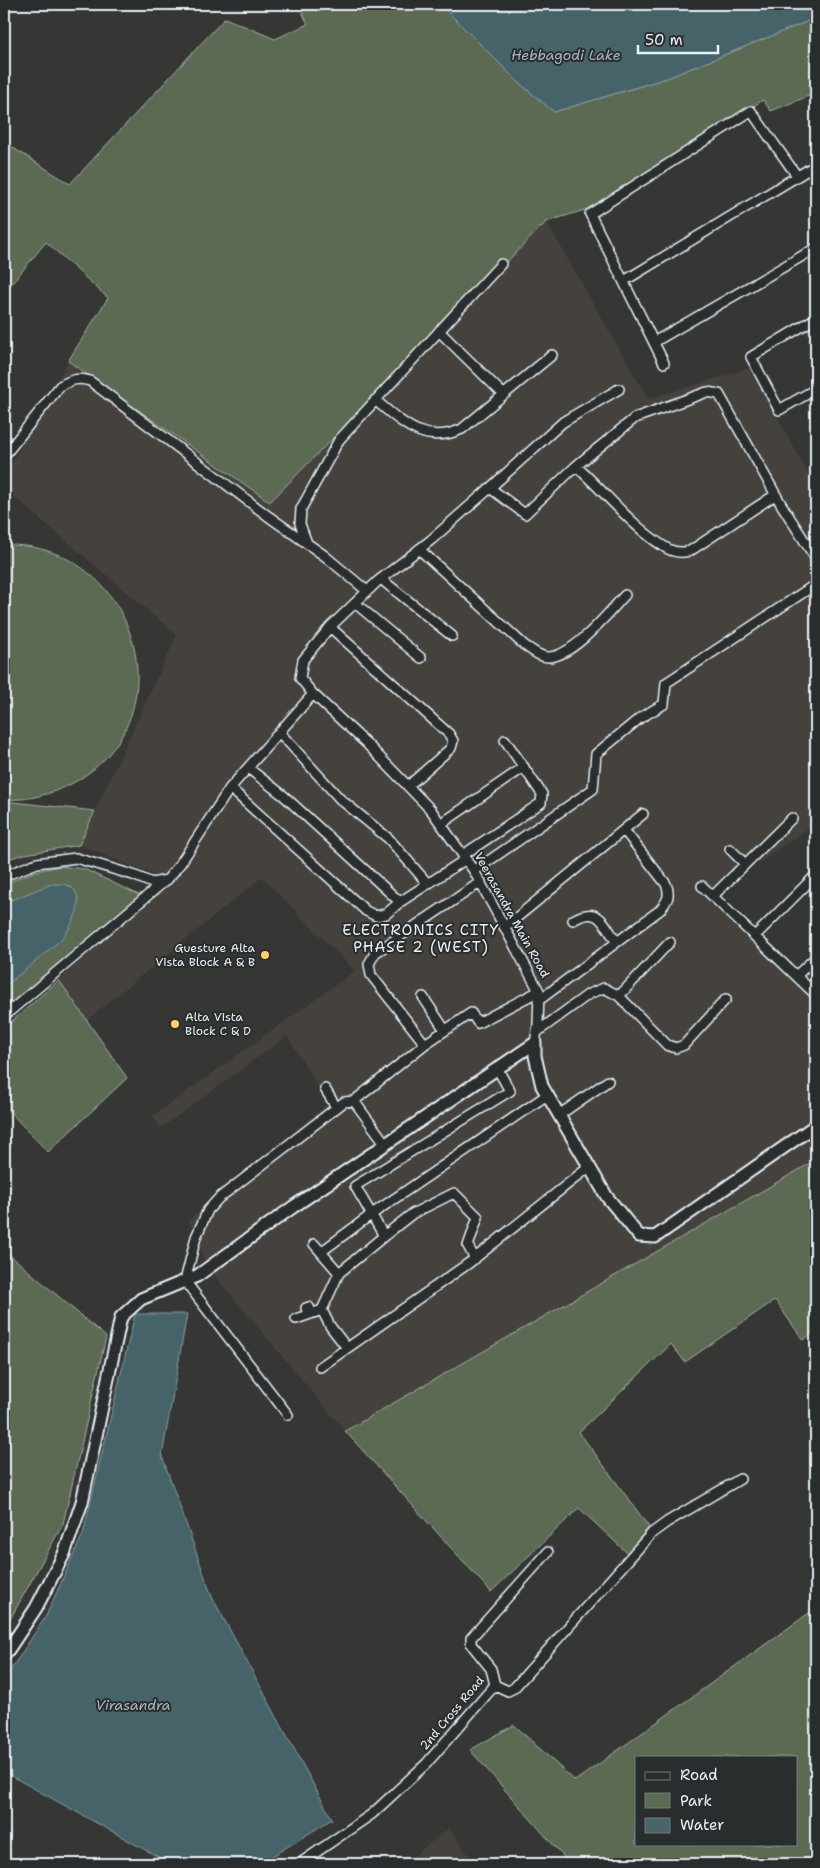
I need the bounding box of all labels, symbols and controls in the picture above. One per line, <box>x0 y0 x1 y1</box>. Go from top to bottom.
scale bar <box>638 22 718 54</box>
text: 50 m <box>645 30 683 50</box>
water label: Hebbagodi Lake <box>511 46 621 64</box>
street label: Veerasandra Main Road <box>471 850 553 981</box>
district label: ELECTRONICS CITY PHASE 2 (WEST) <box>342 920 500 957</box>
place label: Guesture Alta Vista Block A & B <box>155 940 256 970</box>
marker: Guesture Alta Vista Block A & B <box>259 949 271 961</box>
place label: Alta Vista Block C & D <box>185 1009 251 1039</box>
marker: Alta Vista Block C & D <box>169 1018 181 1030</box>
street label: 2nd Cross Road <box>416 1672 488 1753</box>
water label: Virasandra <box>95 1696 171 1714</box>
legend <box>635 1756 798 1846</box>
text: Road <box>680 1765 718 1785</box>
text: Park <box>680 1791 712 1811</box>
text: Water <box>680 1815 724 1835</box>

